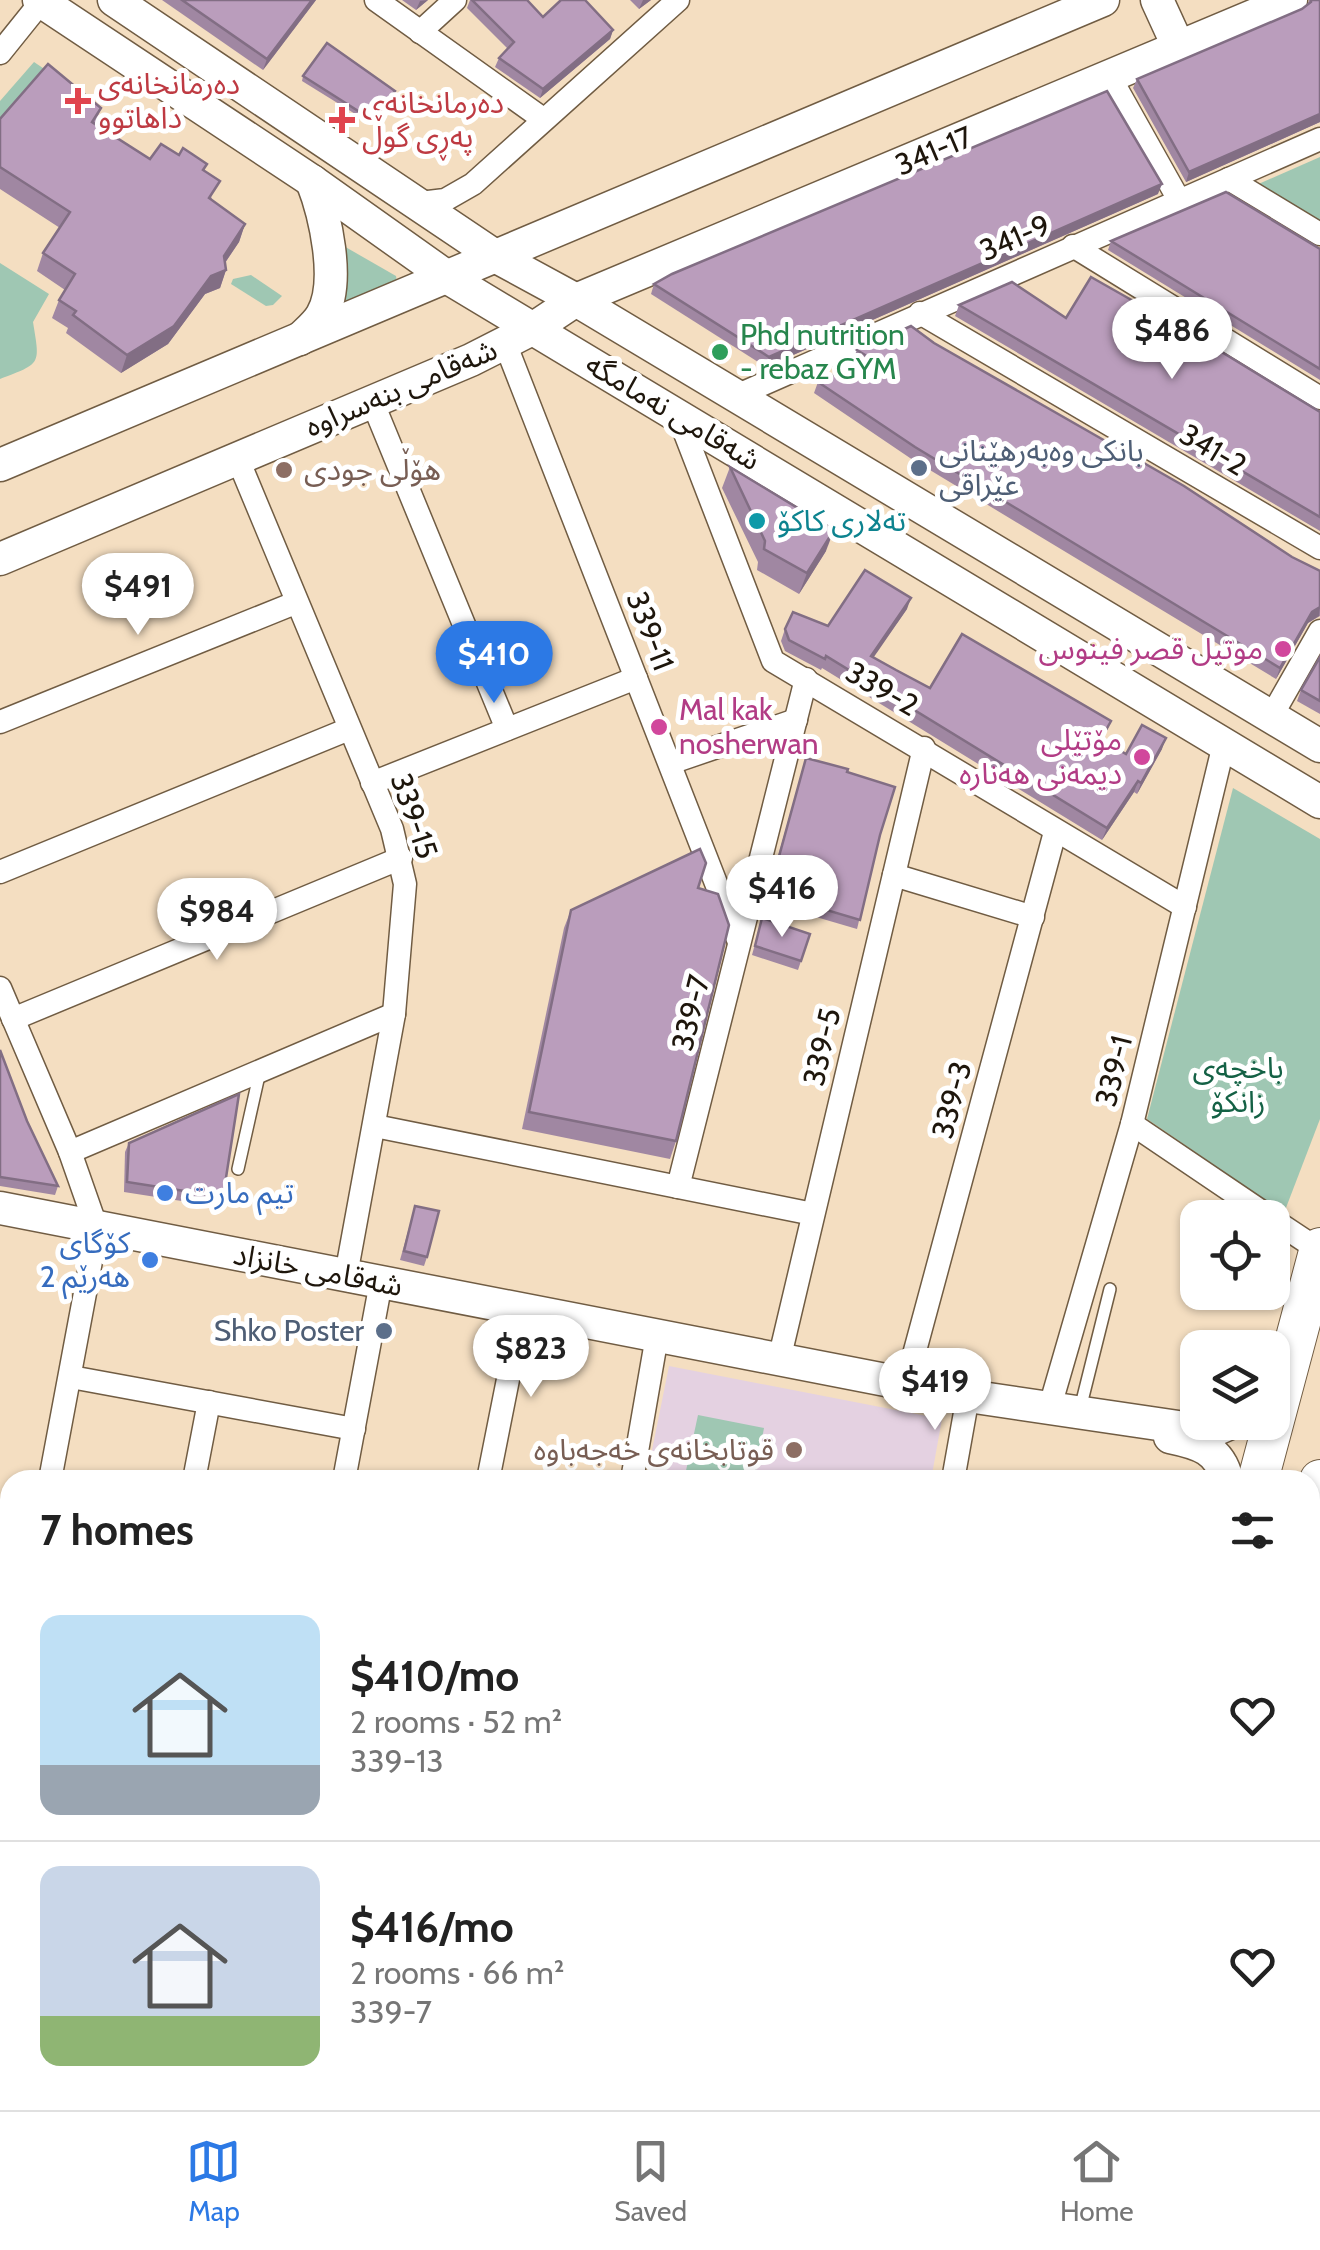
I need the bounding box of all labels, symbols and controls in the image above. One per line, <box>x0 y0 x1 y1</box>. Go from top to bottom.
place label: دەرمانخانەی داهاتوو <box>98 65 240 136</box>
place label: دەرمانخانەی پەڕی گوڵ <box>362 84 504 161</box>
marker: دەرمانخانەی داهاتوو <box>67 90 89 112</box>
marker: دەرمانخانەی پەڕی گوڵ <box>331 109 353 131</box>
street label: 341-17 <box>890 118 978 183</box>
street label: 341-9 <box>974 206 1056 269</box>
pin: $486 <box>1113 297 1231 382</box>
text: $486 <box>1134 310 1210 349</box>
place label: Phd nutrition - rebaz GYM <box>740 316 905 387</box>
street label: شەقامی بنەسراوە <box>299 330 502 445</box>
marker: Phd nutrition - rebaz GYM <box>709 341 731 363</box>
street label: شەقامی نەمامگە <box>579 345 767 478</box>
street label: 341-2 <box>1173 415 1253 484</box>
place label: بانکی وەبەرهێنانی عێراقی <box>939 432 1144 503</box>
place label: هۆڵی جودی <box>304 448 441 488</box>
marker: بانکی وەبەرهێنانی عێراقی <box>908 457 930 479</box>
marker: هۆڵی جودی <box>273 459 295 481</box>
place label: تەلاری کاکۆ <box>777 502 906 539</box>
marker: تەلاری کاکۆ <box>746 510 768 532</box>
pin: $491 <box>79 553 197 638</box>
text: $491 <box>104 566 172 605</box>
street label: 339-11 <box>619 586 682 675</box>
pin: $410 <box>435 621 553 706</box>
place label: موتيل قصر فينوس <box>1038 630 1263 667</box>
text: $410 <box>458 634 530 673</box>
marker: موتيل قصر فينوس <box>1272 638 1294 660</box>
street label: 339-2 <box>839 653 925 724</box>
place label: Mal kak nosherwan <box>679 691 819 762</box>
marker: Mal kak nosherwan <box>648 716 670 738</box>
place label: مۆتێلی دیمەنی هەنارە <box>959 721 1122 792</box>
marker: مۆتێلی دیمەنی هەنارە <box>1131 746 1153 768</box>
street label: 339-15 <box>383 768 446 863</box>
pin: $416 <box>723 855 841 940</box>
text: $416 <box>748 868 816 907</box>
pin: $984 <box>158 878 276 963</box>
text: $984 <box>179 891 255 930</box>
street label: 339-7 <box>663 971 718 1055</box>
street label: 339-5 <box>795 1005 848 1089</box>
street label: 339-1 <box>1087 1032 1140 1110</box>
park label: باخچەی زانکۆ <box>1193 1049 1283 1120</box>
street label: 339-3 <box>924 1057 979 1142</box>
place label: تيم مارت <box>185 1174 294 1216</box>
marker: تيم مارت <box>154 1182 176 1204</box>
map controls <box>1180 1200 1290 1440</box>
button: locate <box>1180 1200 1290 1310</box>
place label: کۆگای هەرێم 2 <box>40 1224 131 1300</box>
street label: شەقامی خانزاد <box>230 1235 406 1304</box>
marker: کۆگای هەرێم 2 <box>139 1249 161 1271</box>
place label: Shko Poster <box>214 1312 365 1349</box>
pin: $823 <box>472 1315 590 1400</box>
marker: Shko Poster <box>373 1320 395 1342</box>
text: $823 <box>495 1328 567 1367</box>
button: layers <box>1180 1330 1290 1440</box>
pin: $419 <box>876 1348 994 1433</box>
text: $419 <box>901 1361 969 1400</box>
place label: قوتابخانەی خەجەباوە <box>534 1431 774 1468</box>
marker: قوتابخانەی خەجەباوە <box>783 1439 805 1461</box>
icon: filters <box>1225 1503 1280 1558</box>
text: 7 homes <box>40 1504 194 1556</box>
text: $410/mo <box>350 1650 519 1702</box>
icon: home <box>120 1655 240 1775</box>
icon: heart <box>1225 1688 1280 1743</box>
text: 2 rooms · 52 m² <box>350 1702 562 1741</box>
text: 339-13 <box>350 1741 444 1780</box>
text: $416/mo <box>350 1901 514 1953</box>
icon: home <box>120 1906 240 2026</box>
icon: heart <box>1225 1939 1280 1994</box>
text: 2 rooms · 66 m² <box>350 1953 564 1992</box>
text: 339-7 <box>350 1992 432 2031</box>
tab: Map <box>186 2134 241 2228</box>
tab: Saved <box>614 2134 687 2228</box>
tab: Home <box>1060 2134 1134 2228</box>

